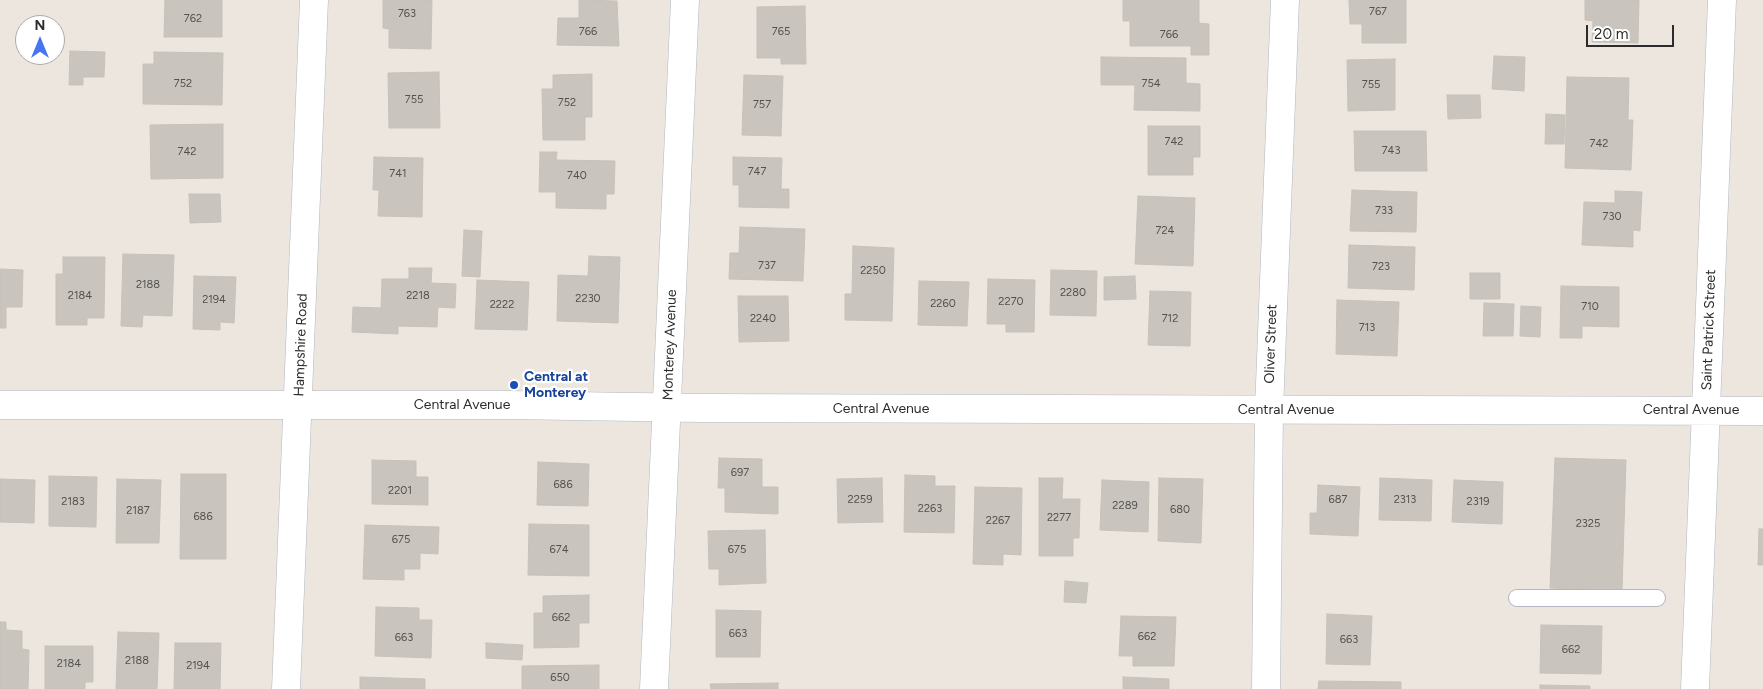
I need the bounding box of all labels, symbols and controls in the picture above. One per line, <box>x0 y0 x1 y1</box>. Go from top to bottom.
house number: 767 <box>1369 5 1387 19</box>
house number: 763 <box>398 7 416 21</box>
house number: 762 <box>184 12 202 26</box>
north arrow <box>15 15 65 65</box>
scale bar <box>1588 15 1676 47</box>
text: N <box>35 17 45 34</box>
house number: 766 <box>579 25 597 39</box>
house number: 765 <box>772 25 790 39</box>
text: 20 m <box>1594 25 1628 43</box>
house number: 766 <box>1160 28 1178 42</box>
house number: 752 <box>174 77 192 91</box>
house number: 754 <box>1141 77 1161 91</box>
house number: 755 <box>1362 78 1380 92</box>
house number: 755 <box>405 93 423 107</box>
house number: 752 <box>558 96 576 110</box>
house number: 757 <box>753 98 771 112</box>
house number: 742 <box>1165 135 1183 149</box>
house number: 742 <box>1590 137 1608 151</box>
house number: 743 <box>1382 144 1400 158</box>
house number: 742 <box>178 145 196 159</box>
house number: 747 <box>748 165 766 179</box>
house number: 741 <box>389 167 407 181</box>
house number: 740 <box>567 169 587 183</box>
house number: 733 <box>1375 204 1393 218</box>
house number: 730 <box>1603 210 1621 224</box>
house number: 724 <box>1156 224 1174 238</box>
house number: 737 <box>758 259 776 273</box>
house number: 723 <box>1372 260 1390 274</box>
house number: 2250 <box>860 264 886 278</box>
street label: Saint Patrick Street <box>1698 269 1720 391</box>
house number: 2188 <box>136 278 160 292</box>
house number: 2280 <box>1060 286 1086 300</box>
house number: 2184 <box>68 289 92 303</box>
house number: 2218 <box>406 289 430 303</box>
street label: Monterey Avenue <box>660 289 680 401</box>
house number: 2230 <box>575 292 601 306</box>
house number: 2194 <box>202 293 226 307</box>
street label: Hampshire Road <box>291 293 311 397</box>
house number: 2270 <box>998 295 1024 309</box>
house number: 2260 <box>930 297 956 311</box>
house number: 2222 <box>490 298 514 312</box>
house number: 710 <box>1581 300 1599 314</box>
street label: Oliver Street <box>1261 304 1281 384</box>
house number: 2240 <box>750 312 776 326</box>
house number: 712 <box>1162 312 1178 326</box>
house number: 713 <box>1359 321 1375 335</box>
place label: Central at Monterey <box>524 369 588 402</box>
marker: Central at Monterey <box>508 379 520 391</box>
street label: Central Avenue <box>414 397 510 413</box>
street label: Central Avenue <box>833 401 929 417</box>
street label: Central Avenue <box>1238 402 1334 418</box>
street label: Central Avenue <box>1643 402 1739 418</box>
house number: 697 <box>731 466 749 480</box>
house number: 686 <box>553 478 573 492</box>
house number: 2201 <box>388 484 412 498</box>
house number: 2259 <box>848 493 872 507</box>
house number: 687 <box>1329 493 1347 507</box>
house number: 2313 <box>1394 493 1416 507</box>
house number: 2183 <box>61 495 85 509</box>
house number: 2319 <box>1467 495 1489 509</box>
house number: 2289 <box>1112 499 1138 513</box>
house number: 2263 <box>918 502 942 516</box>
house number: 680 <box>1170 503 1190 517</box>
house number: 2187 <box>126 504 150 518</box>
house number: 686 <box>193 510 213 524</box>
house number: 2277 <box>1047 511 1071 525</box>
house number: 2267 <box>986 514 1010 528</box>
house number: 2325 <box>1576 517 1600 531</box>
house number: 675 <box>392 533 410 547</box>
house number: 674 <box>550 543 568 557</box>
house number: 675 <box>728 543 746 557</box>
house number: 662 <box>552 611 570 625</box>
house number: 663 <box>729 627 747 641</box>
house number: 662 <box>1138 630 1156 644</box>
house number: 663 <box>395 631 413 645</box>
house number: 663 <box>1340 633 1358 647</box>
house number: 662 <box>1562 643 1580 657</box>
house number: 2188 <box>125 654 149 668</box>
house number: 2184 <box>57 657 81 671</box>
house number: 2194 <box>186 659 210 673</box>
house number: 650 <box>550 671 570 685</box>

